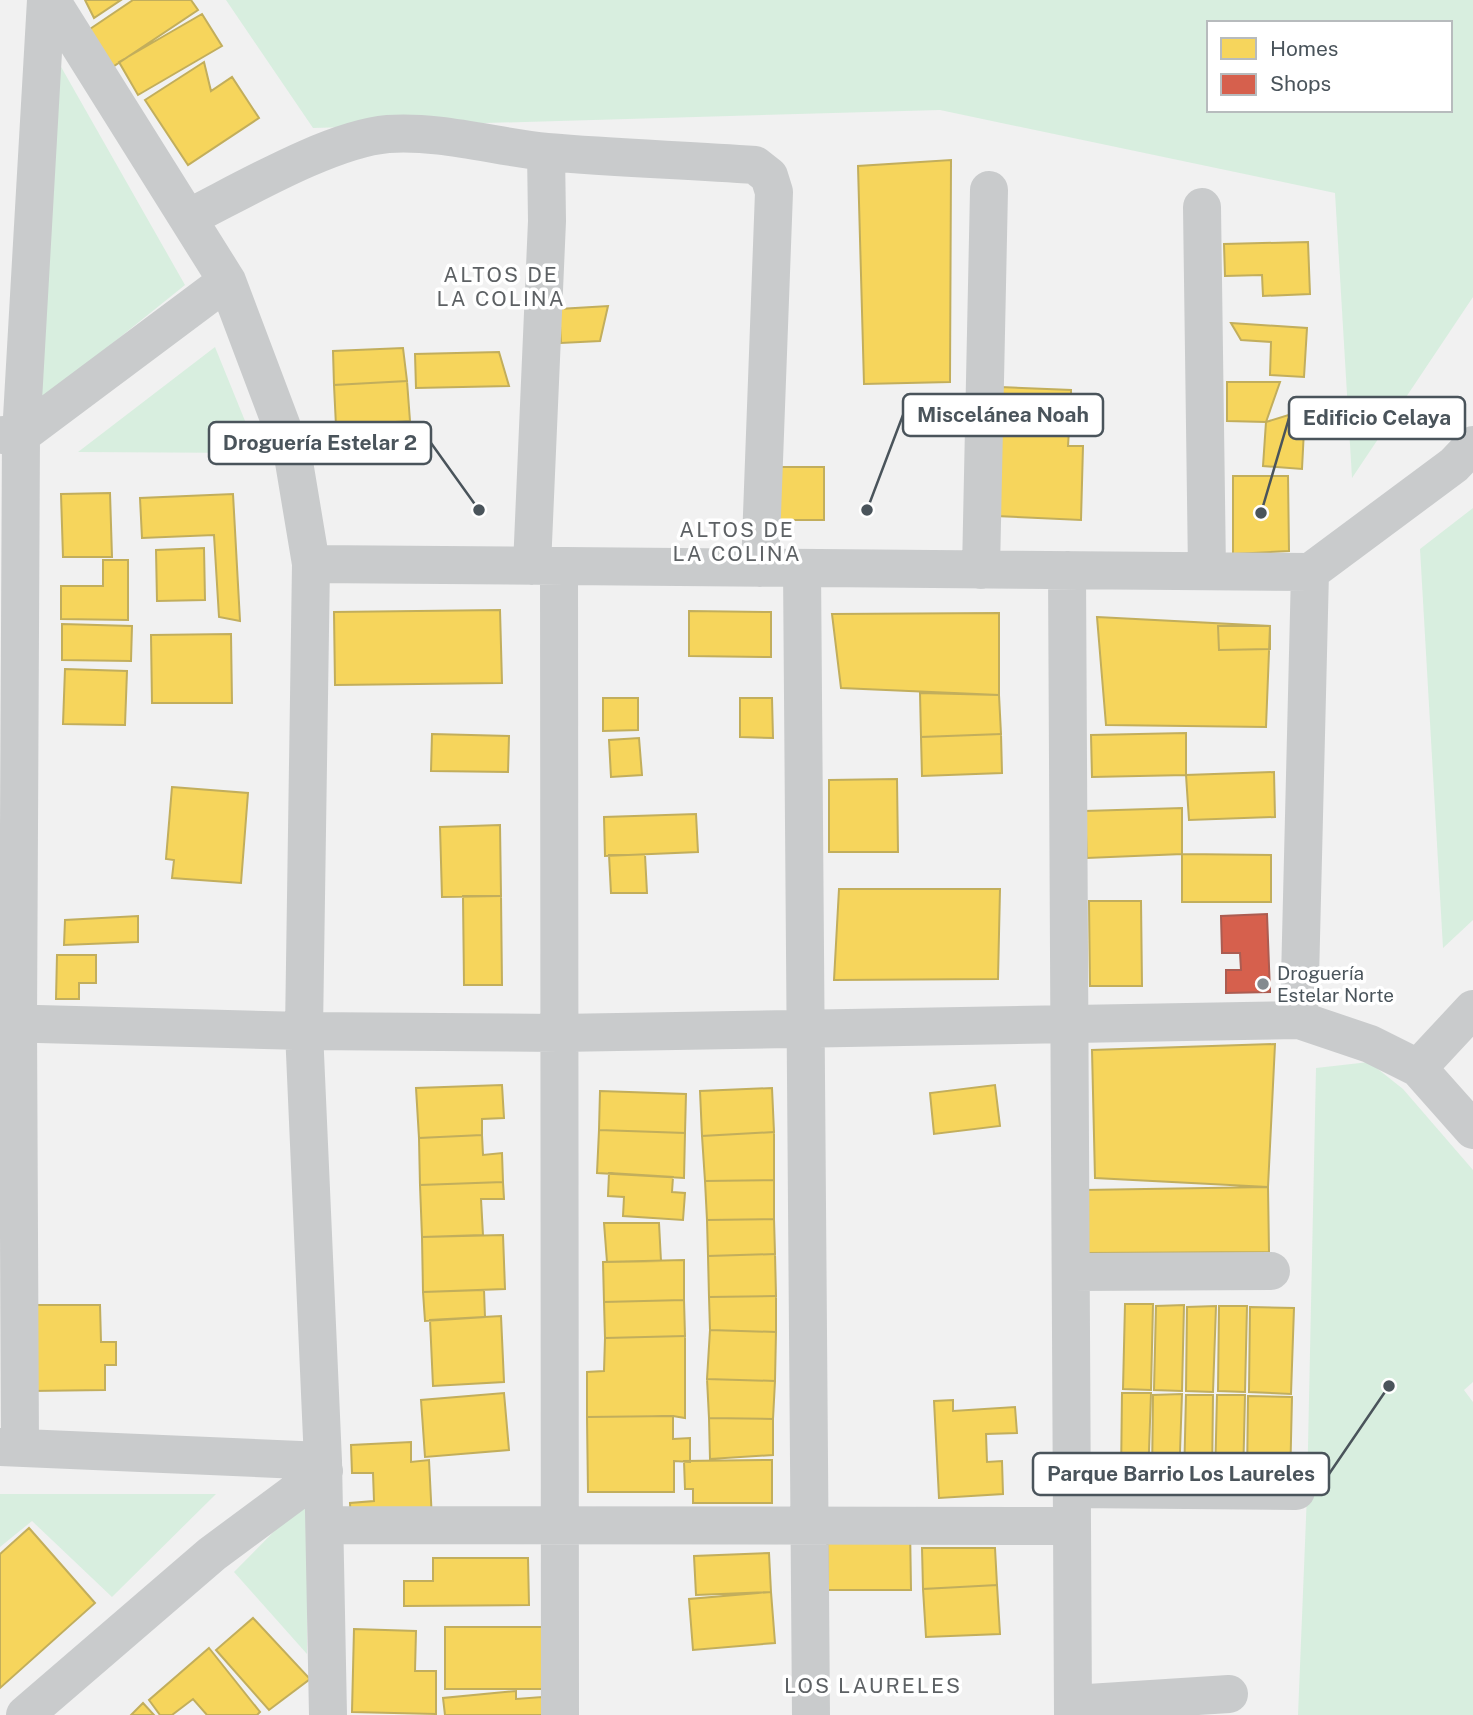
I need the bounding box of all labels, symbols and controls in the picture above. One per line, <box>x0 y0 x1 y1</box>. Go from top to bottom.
legend <box>1207 21 1452 112</box>
text: Homes <box>1270 36 1338 61</box>
text: Shops <box>1270 71 1331 96</box>
district label: ALTOS DE LA COLINA <box>436 262 566 311</box>
callout: Miscelánea Noah <box>903 394 1103 436</box>
callout: Edificio Celaya <box>1289 397 1465 439</box>
text: Miscelánea Noah <box>917 402 1089 427</box>
text: Edificio Celaya <box>1303 405 1451 430</box>
callout: Droguería Estelar 2 <box>209 422 431 464</box>
text: Droguería Estelar 2 <box>223 430 417 455</box>
district label: ALTOS DE LA COLINA <box>672 517 802 566</box>
place label: Droguería Estelar Norte <box>1277 962 1394 1006</box>
marker: Droguería Estelar Norte <box>1255 976 1271 992</box>
callout: Parque Barrio Los Laureles <box>1033 1453 1329 1495</box>
text: Parque Barrio Los Laureles <box>1047 1461 1315 1486</box>
district label: LOS LAURELES <box>784 1673 962 1698</box>

